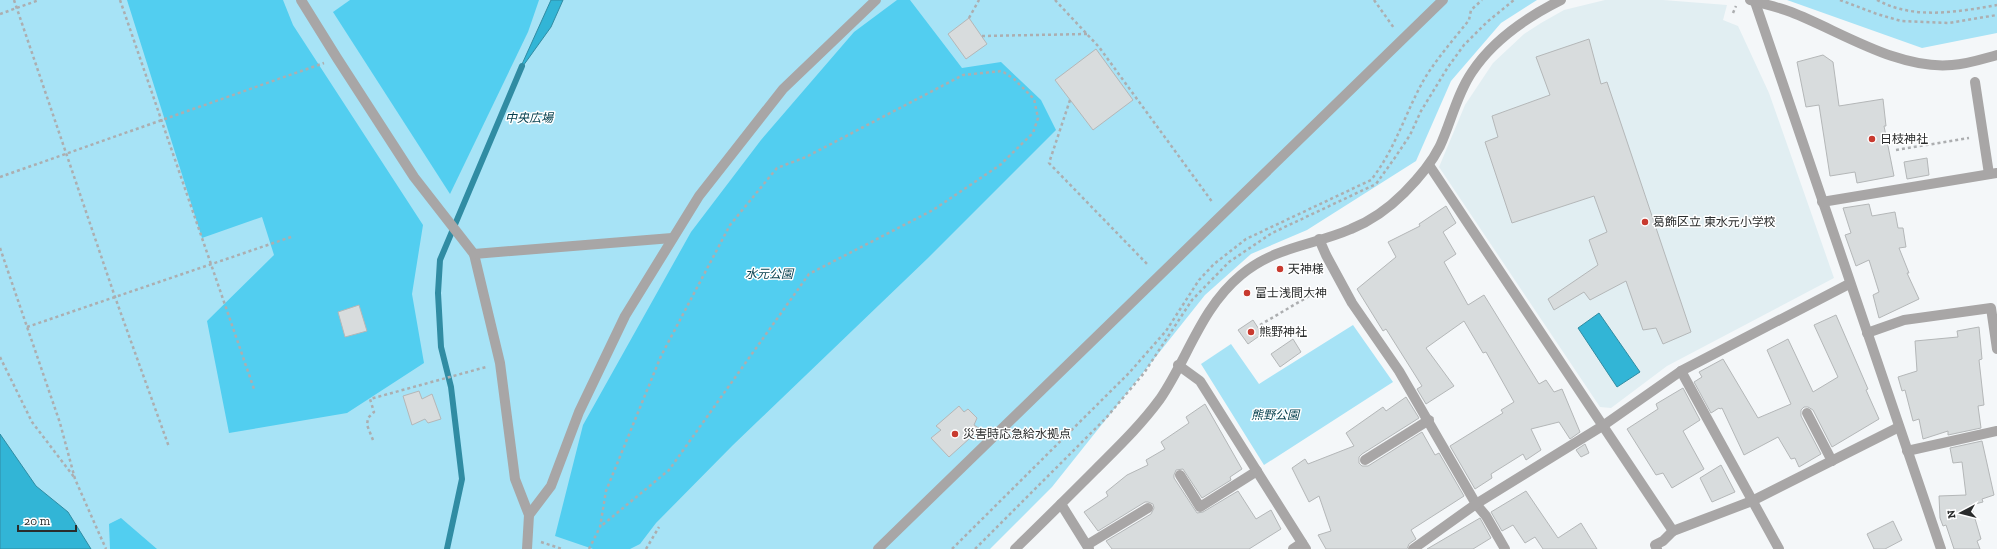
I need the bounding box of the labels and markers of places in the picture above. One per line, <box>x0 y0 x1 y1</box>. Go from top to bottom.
place label: 日枝神社 <box>1880 132 1928 146</box>
marker: 日枝神社 <box>1867 134 1877 144</box>
place label: 葛飾区立 東水元小学校 <box>1653 215 1776 229</box>
marker: 葛飾区立 東水元小学校 <box>1640 217 1650 227</box>
place label: 天神様 <box>1288 262 1324 276</box>
marker: 天神様 <box>1275 264 1285 274</box>
place label: 富士浅間大神 <box>1255 286 1327 300</box>
marker: 富士浅間大神 <box>1242 288 1252 298</box>
place label: 熊野神社 <box>1259 325 1307 339</box>
marker: 熊野神社 <box>1246 327 1256 337</box>
place label: 災害時応急給水拠点 <box>963 427 1071 441</box>
marker: 災害時応急給水拠点 <box>950 429 960 439</box>

